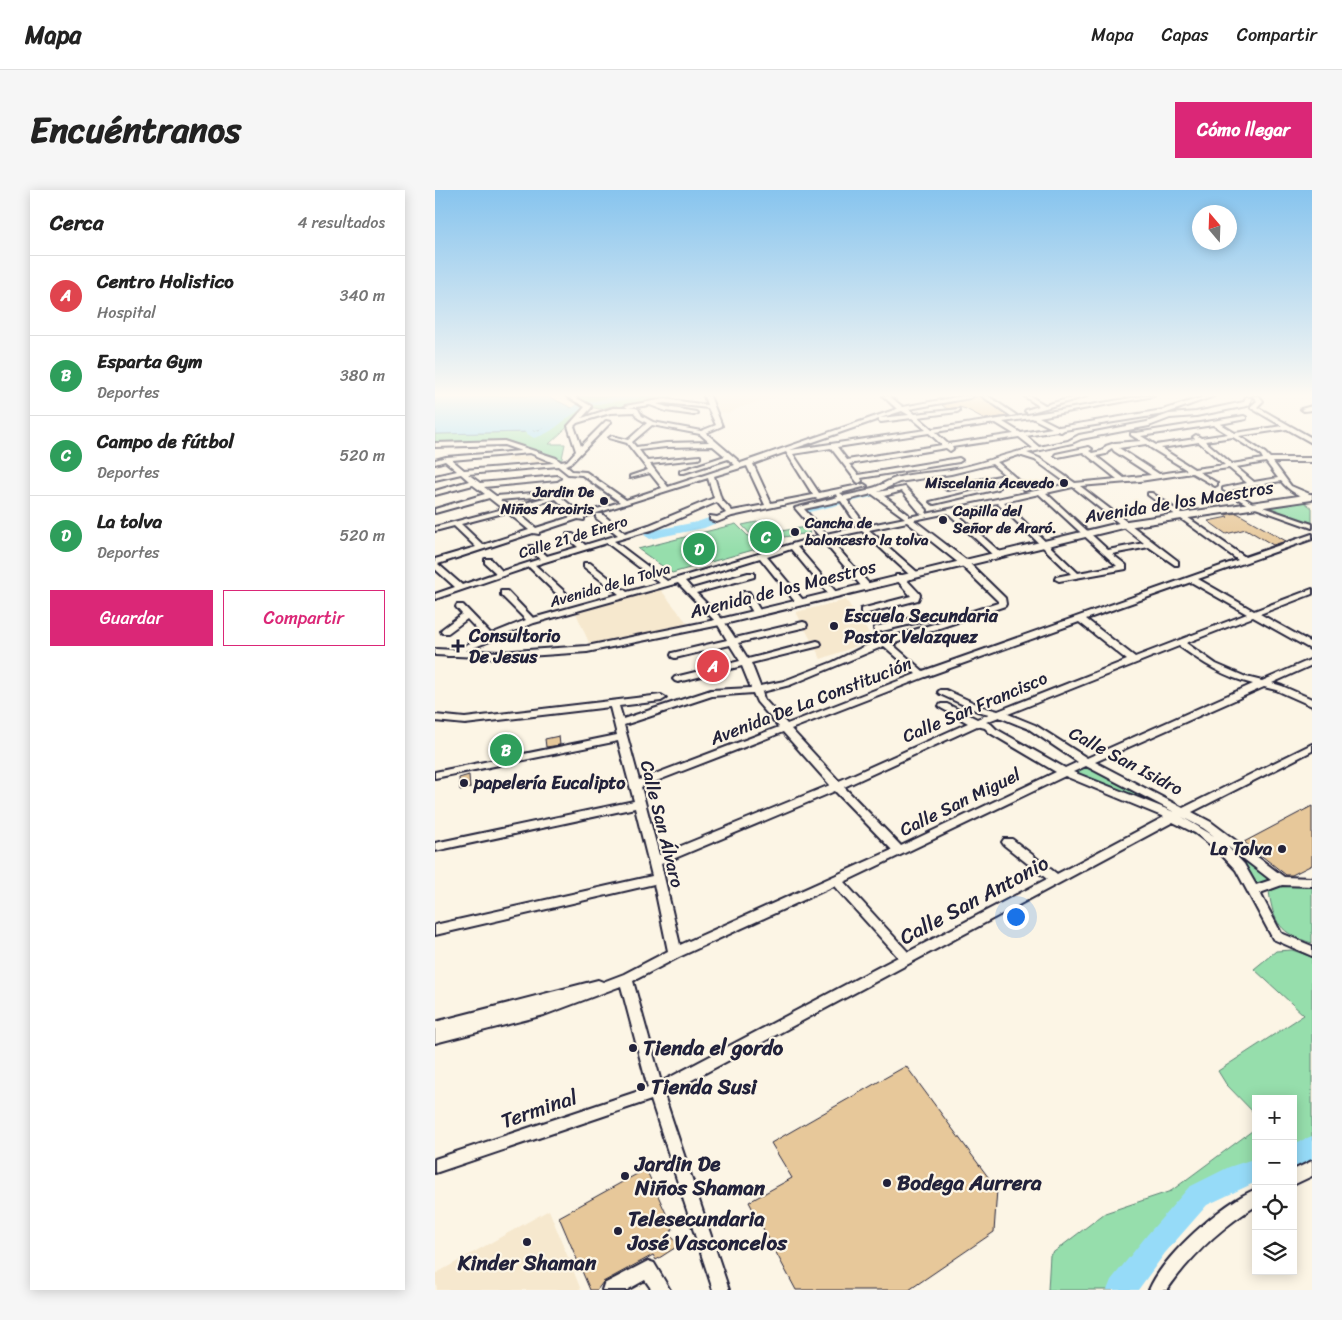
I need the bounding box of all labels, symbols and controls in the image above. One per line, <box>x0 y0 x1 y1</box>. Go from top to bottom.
text: Mapa <box>25 14 81 56</box>
text: Mapa <box>1091 19 1134 51</box>
text: Capas <box>1162 19 1209 51</box>
text: Compartir <box>1237 19 1317 51</box>
text: Encuéntranos <box>30 99 241 161</box>
button: Cómo llegar <box>1175 102 1312 158</box>
text: Cerca <box>50 204 104 242</box>
north arrow <box>1192 205 1237 250</box>
text: 4 resultados <box>297 208 385 237</box>
text: Centro Holistico <box>97 265 234 298</box>
text: A <box>61 281 71 310</box>
text: 340 m <box>340 281 385 310</box>
text: Hospital <box>97 298 156 327</box>
text: Esparta Gym <box>97 345 203 378</box>
text: B <box>61 361 71 390</box>
text: 380 m <box>340 361 385 390</box>
text: Deportes <box>97 378 159 407</box>
text: Campo de fútbol <box>97 425 234 458</box>
text: C <box>61 441 71 470</box>
text: 520 m <box>339 441 385 470</box>
text: Deportes <box>97 458 159 487</box>
place label: Miscelania Acevedo <box>924 470 1054 496</box>
street label: Avenida de los Maestros <box>1081 471 1277 533</box>
marker: Miscelania Acevedo <box>1058 477 1070 489</box>
place label: Jardin De Niños Arcoiris <box>500 479 595 522</box>
marker: Jardin De Niños Arcoiris <box>598 495 610 507</box>
place label: Capilla del Señor de Araró. <box>952 498 1057 541</box>
text: La tolva <box>97 505 162 538</box>
street label: Calle 21 de Enero <box>515 508 631 566</box>
place label: Cancha de baloncesto la tolva <box>804 510 929 553</box>
marker: Capilla del Señor de Araró. <box>937 514 949 526</box>
pin: C <box>750 518 782 556</box>
text: D <box>61 521 71 550</box>
text: 520 m <box>339 521 385 550</box>
marker: Cancha de baloncesto la tolva <box>789 526 801 538</box>
pin: D <box>683 530 715 568</box>
text: Deportes <box>97 538 159 567</box>
street label: Avenida de los Maestros <box>686 550 880 628</box>
street label: Avenida de la Tolva <box>546 555 674 615</box>
button: Guardar <box>50 590 213 646</box>
button: Compartir <box>223 590 385 646</box>
place label: Escuela Secundaria Pastor Velazquez <box>844 600 999 653</box>
place label: Consultorio De Jesus <box>468 620 561 673</box>
marker: Escuela Secundaria Pastor Velazquez <box>828 620 840 632</box>
marker: Consultorio De Jesus <box>451 639 465 653</box>
pin: A <box>697 647 729 685</box>
street label: Avenida De La Constitución <box>707 652 915 750</box>
street label: Calle San Francisco <box>897 662 1053 752</box>
street label: Calle San Isidro <box>1063 717 1189 805</box>
pin: B <box>490 731 522 769</box>
street label: Calle San Álvaro <box>631 757 693 891</box>
street label: Calle San Miguel <box>894 758 1027 845</box>
place label: papelería Eucalipto <box>473 767 626 799</box>
marker: papelería Eucalipto <box>458 777 470 789</box>
place label: La Tolva <box>1210 833 1273 865</box>
marker: La Tolva <box>1276 843 1288 855</box>
street label: Calle San Antonio <box>892 844 1056 956</box>
your location <box>1003 904 1029 930</box>
place label: Tienda el gordo <box>643 1029 784 1067</box>
marker: Tienda el gordo <box>627 1042 639 1054</box>
place label: Tienda Susi <box>651 1068 758 1106</box>
street label: Terminal <box>495 1078 584 1140</box>
marker: Tienda Susi <box>635 1081 647 1093</box>
map controls <box>1252 1095 1297 1275</box>
button: + <box>1252 1095 1297 1140</box>
button: − <box>1252 1140 1297 1185</box>
place label: Jardin De Niños Shaman <box>634 1145 766 1207</box>
place label: Bodega Aurrera <box>897 1164 1042 1202</box>
marker: Jardin De Niños Shaman <box>619 1170 631 1182</box>
marker: Bodega Aurrera <box>881 1177 893 1189</box>
button: locate <box>1252 1185 1297 1230</box>
place label: Telesecundaria José Vasconcelos <box>627 1200 788 1262</box>
marker: Telesecundaria José Vasconcelos <box>612 1225 624 1237</box>
button: layers <box>1252 1230 1297 1275</box>
marker: Kinder Shaman <box>521 1236 533 1248</box>
place label: Kinder Shaman <box>457 1244 597 1282</box>

